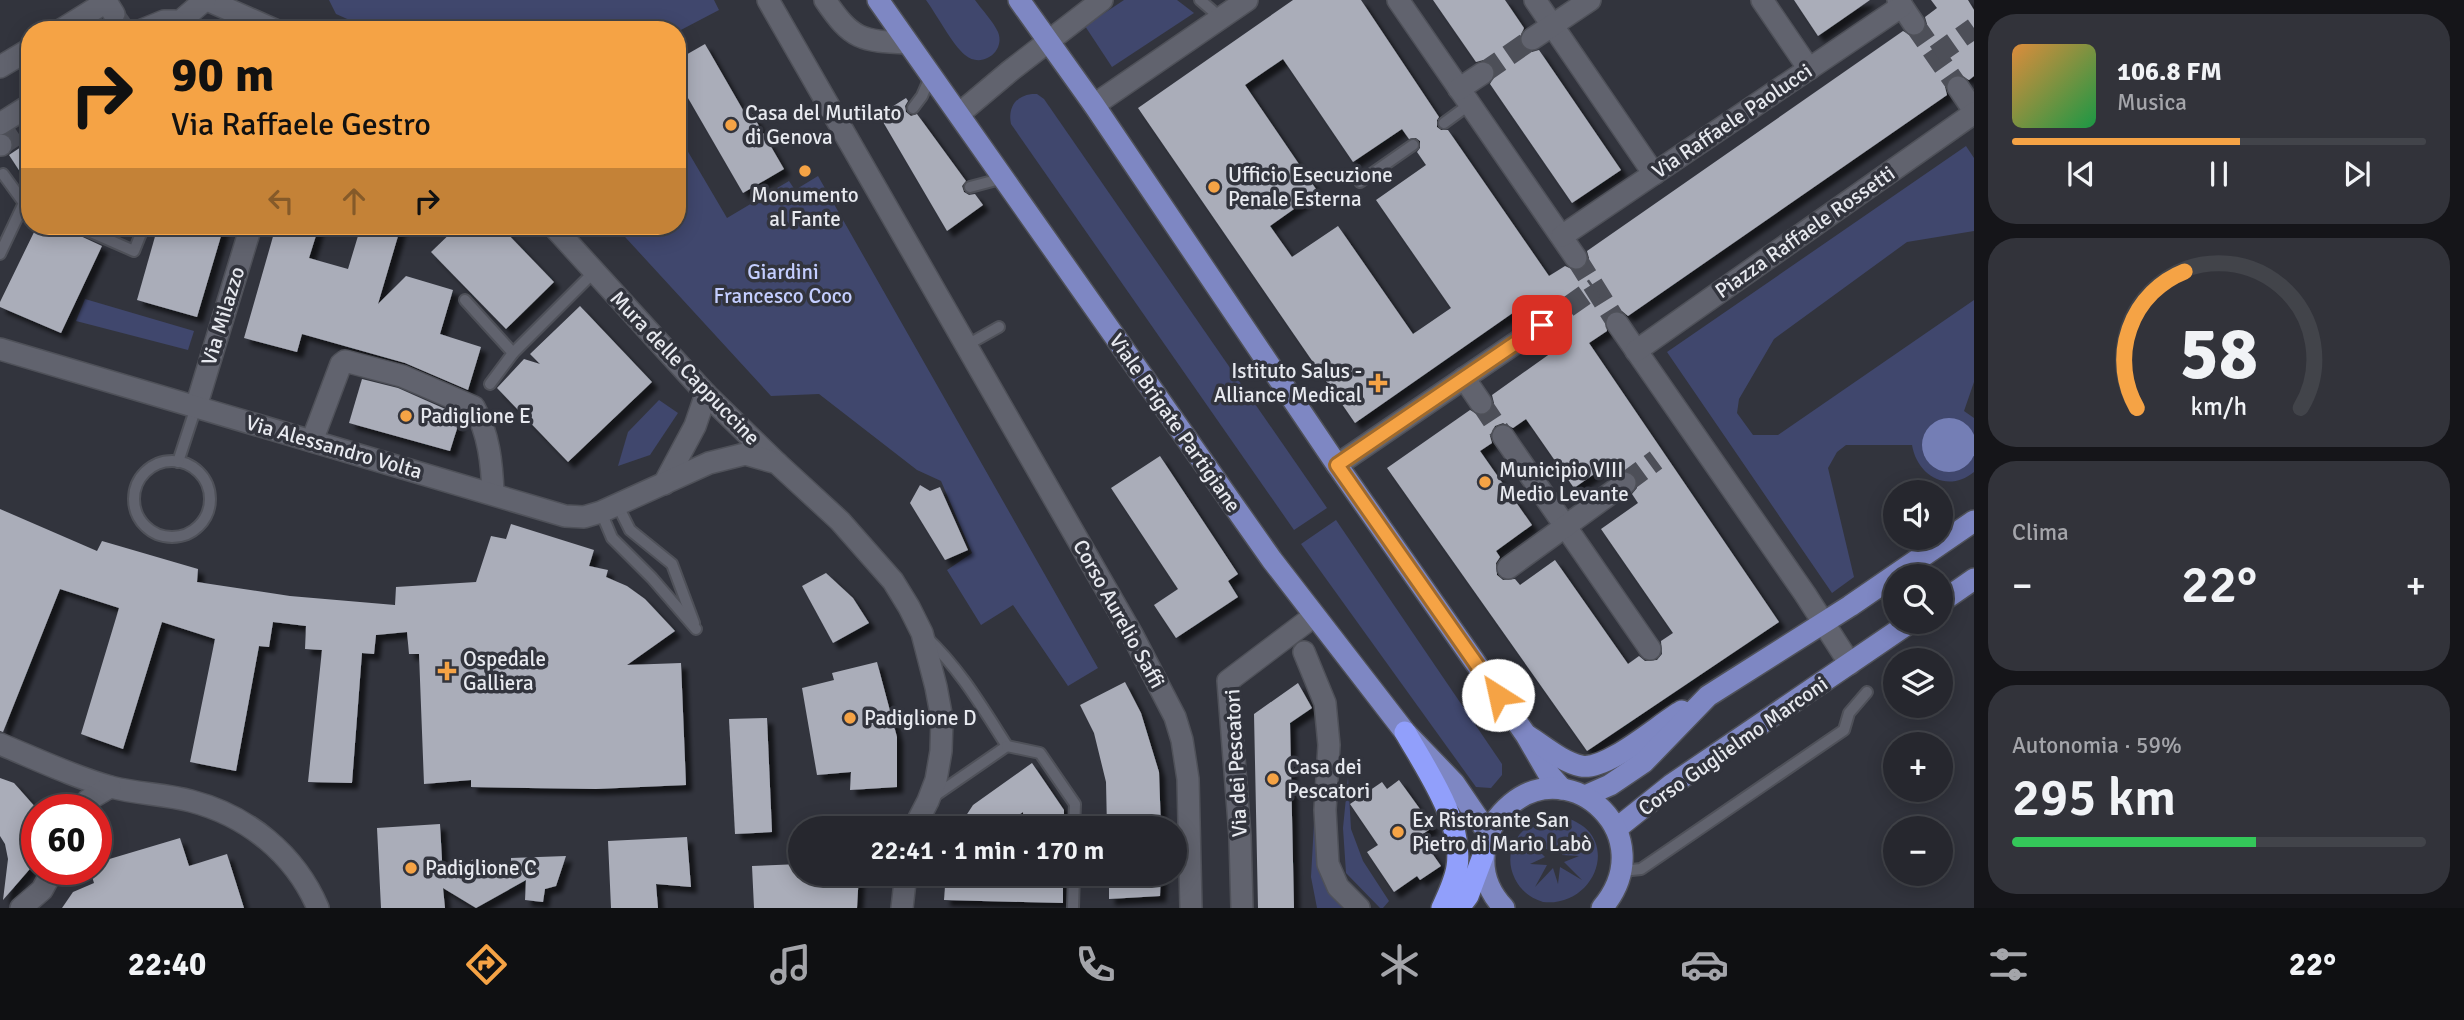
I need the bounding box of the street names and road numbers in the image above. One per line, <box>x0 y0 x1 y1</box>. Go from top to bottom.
street label: Via Raffaele Paolucci <box>1647 58 1817 184</box>
street label: Piazza Raffaele Rossetti <box>1710 160 1900 304</box>
street label: Via Milazzo <box>196 263 250 369</box>
street label: Mura delle Cappuccine <box>605 285 765 451</box>
street label: Viale Brigate Partigiane <box>1103 329 1247 517</box>
street label: Via Alessandro Volta <box>243 409 425 485</box>
street label: Corso Aurelio Saffi <box>1067 535 1171 693</box>
street label: Corso Guglielmo Marconi <box>1633 671 1833 821</box>
street label: Via dei Pescatori <box>1219 688 1253 838</box>

